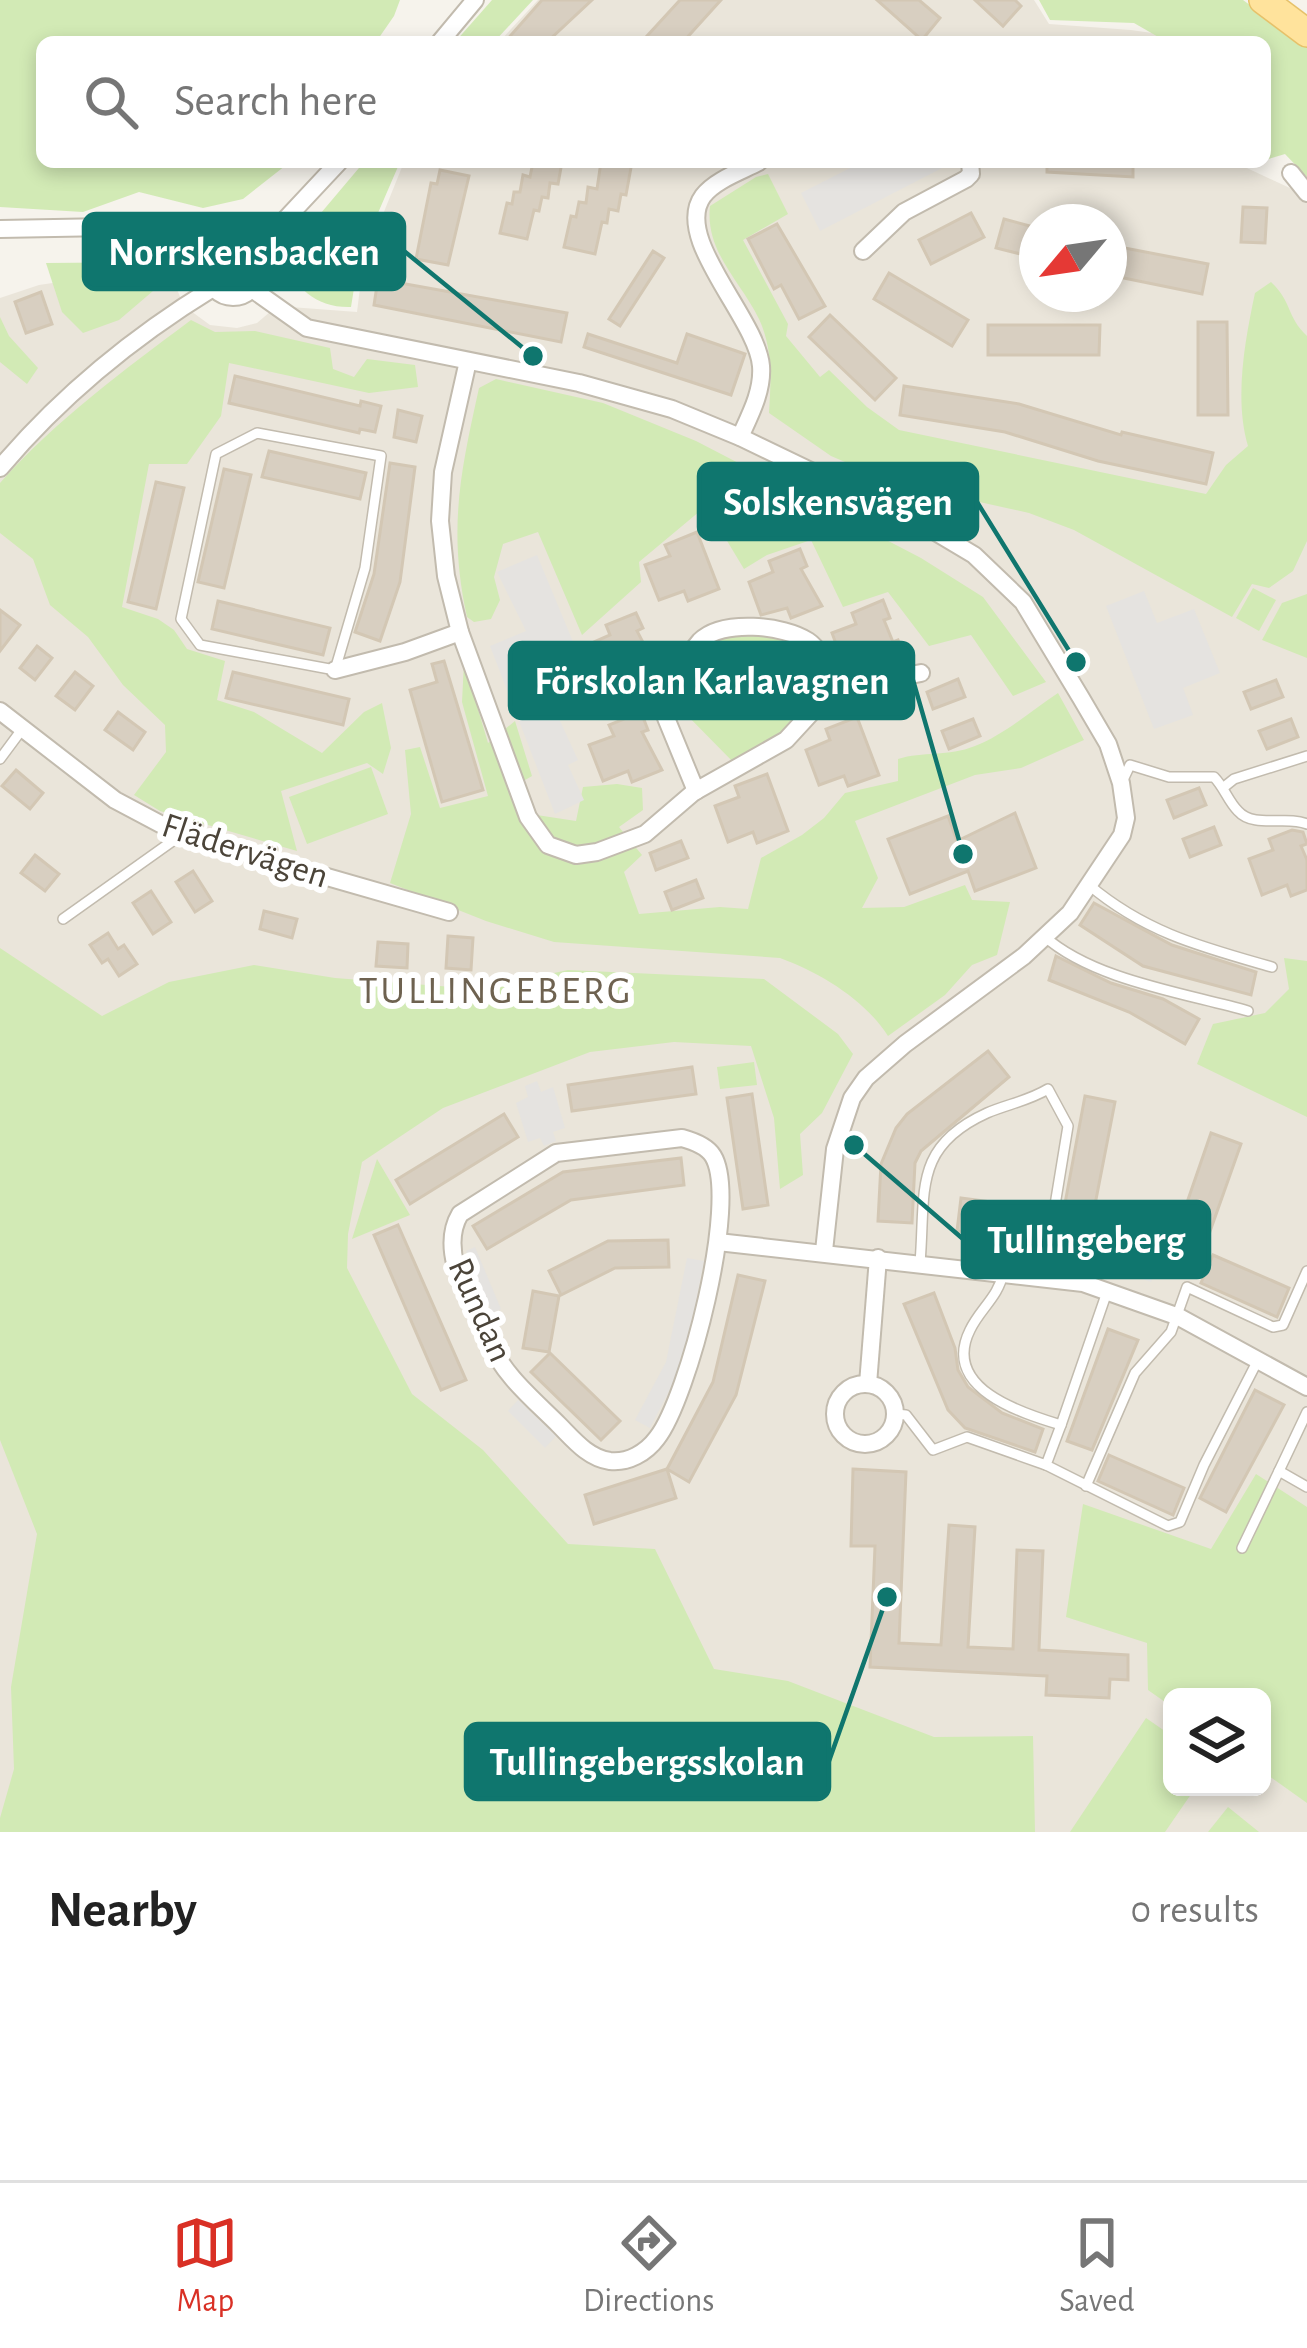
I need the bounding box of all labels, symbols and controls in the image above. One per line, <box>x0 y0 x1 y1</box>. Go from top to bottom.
search box <box>36 36 1271 168</box>
icon: search <box>78 69 144 135</box>
text: Search here <box>174 79 377 124</box>
north arrow <box>1019 204 1127 312</box>
callout: Norrskensbacken <box>84 214 404 289</box>
text: Norrskensbacken <box>108 234 380 273</box>
callout: Solskensvägen <box>699 464 977 539</box>
text: Solskensvägen <box>723 484 953 523</box>
callout: Förskolan Karlavagnen <box>510 643 913 718</box>
text: Förskolan Karlavagnen <box>534 663 890 702</box>
street label: Flädervägen <box>157 807 333 895</box>
district label: TULLINGEBERG <box>359 972 634 1011</box>
callout: Tullingeberg <box>963 1202 1209 1277</box>
text: Tullingeberg <box>987 1222 1185 1261</box>
street label: Rundan <box>441 1253 519 1367</box>
map controls <box>1163 1688 1271 1796</box>
button: layers <box>1163 1688 1271 1796</box>
callout: Tullingebergsskolan <box>466 1724 829 1799</box>
text: Tullingebergsskolan <box>489 1744 805 1783</box>
text: Nearby <box>48 1885 197 1936</box>
text: 0 results <box>1131 1891 1259 1930</box>
tab: Map <box>172 2210 238 2322</box>
tab: Directions <box>583 2210 714 2322</box>
tab: Saved <box>1059 2210 1135 2322</box>

